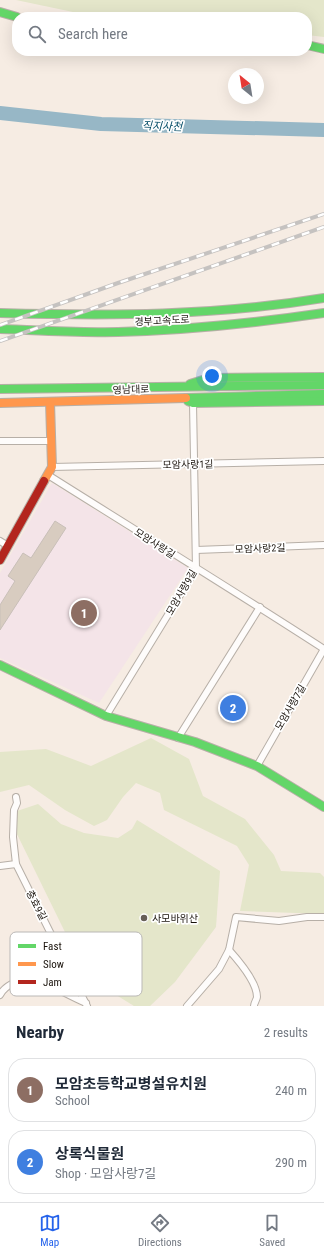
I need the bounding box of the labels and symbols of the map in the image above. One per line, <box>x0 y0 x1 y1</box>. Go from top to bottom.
north arrow <box>228 68 264 104</box>
water label: 직지사천 <box>142 119 184 134</box>
street label: 경부고속도로 <box>134 314 190 327</box>
your location <box>202 366 222 386</box>
street label: 영남대로 <box>112 383 150 396</box>
street label: 모암사랑1길 <box>162 459 214 470</box>
street label: 모암사랑길 <box>132 526 177 561</box>
street label: 모암사랑2길 <box>234 542 286 555</box>
street label: 모암사랑9길 <box>164 567 199 617</box>
pin: 1 <box>71 598 97 628</box>
street label: 모암사랑7길 <box>273 682 308 732</box>
pin: 2 <box>220 693 246 723</box>
street label: 충효9길 <box>24 888 49 922</box>
marker: 사모바위산 <box>139 913 149 923</box>
place label: 사모바위산 <box>152 913 198 924</box>
legend <box>10 932 142 996</box>
text: Fast <box>43 940 62 953</box>
text: Slow <box>43 958 64 971</box>
text: Jam <box>43 976 62 989</box>

